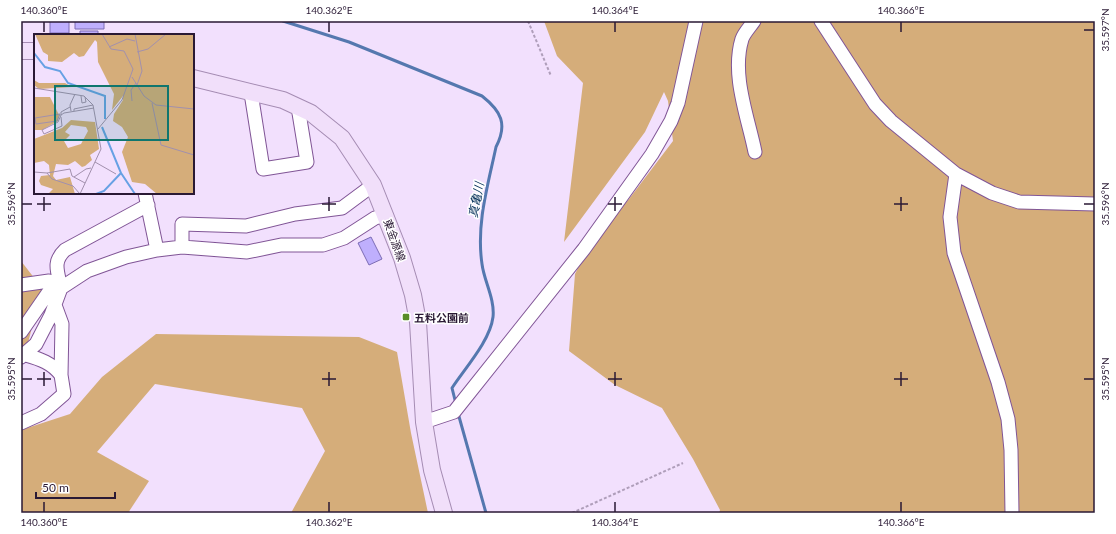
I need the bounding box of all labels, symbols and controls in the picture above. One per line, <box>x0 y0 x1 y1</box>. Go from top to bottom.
text: 140.360°E <box>20 4 68 16</box>
text: 140.362°E <box>305 4 353 16</box>
text: 140.364°E <box>591 4 639 16</box>
text: 140.366°E <box>877 4 925 16</box>
text: 35.597°N <box>1099 8 1111 52</box>
inset map <box>34 34 194 194</box>
water label: 真亀川 <box>465 179 487 219</box>
text: 35.596°N <box>5 182 17 226</box>
text: 35.596°N <box>1099 182 1111 226</box>
street label: 東金源線 <box>381 217 409 263</box>
place label: 五料公園前 <box>414 311 469 324</box>
marker: 五料公園前 <box>401 312 411 322</box>
text: 35.595°N <box>5 357 17 401</box>
text: 35.595°N <box>1099 357 1111 401</box>
scale bar <box>36 474 115 500</box>
text: 50 m <box>42 480 69 495</box>
text: 140.360°E <box>20 516 68 528</box>
text: 140.362°E <box>305 516 353 528</box>
text: 140.364°E <box>591 516 639 528</box>
text: 140.366°E <box>877 516 925 528</box>

